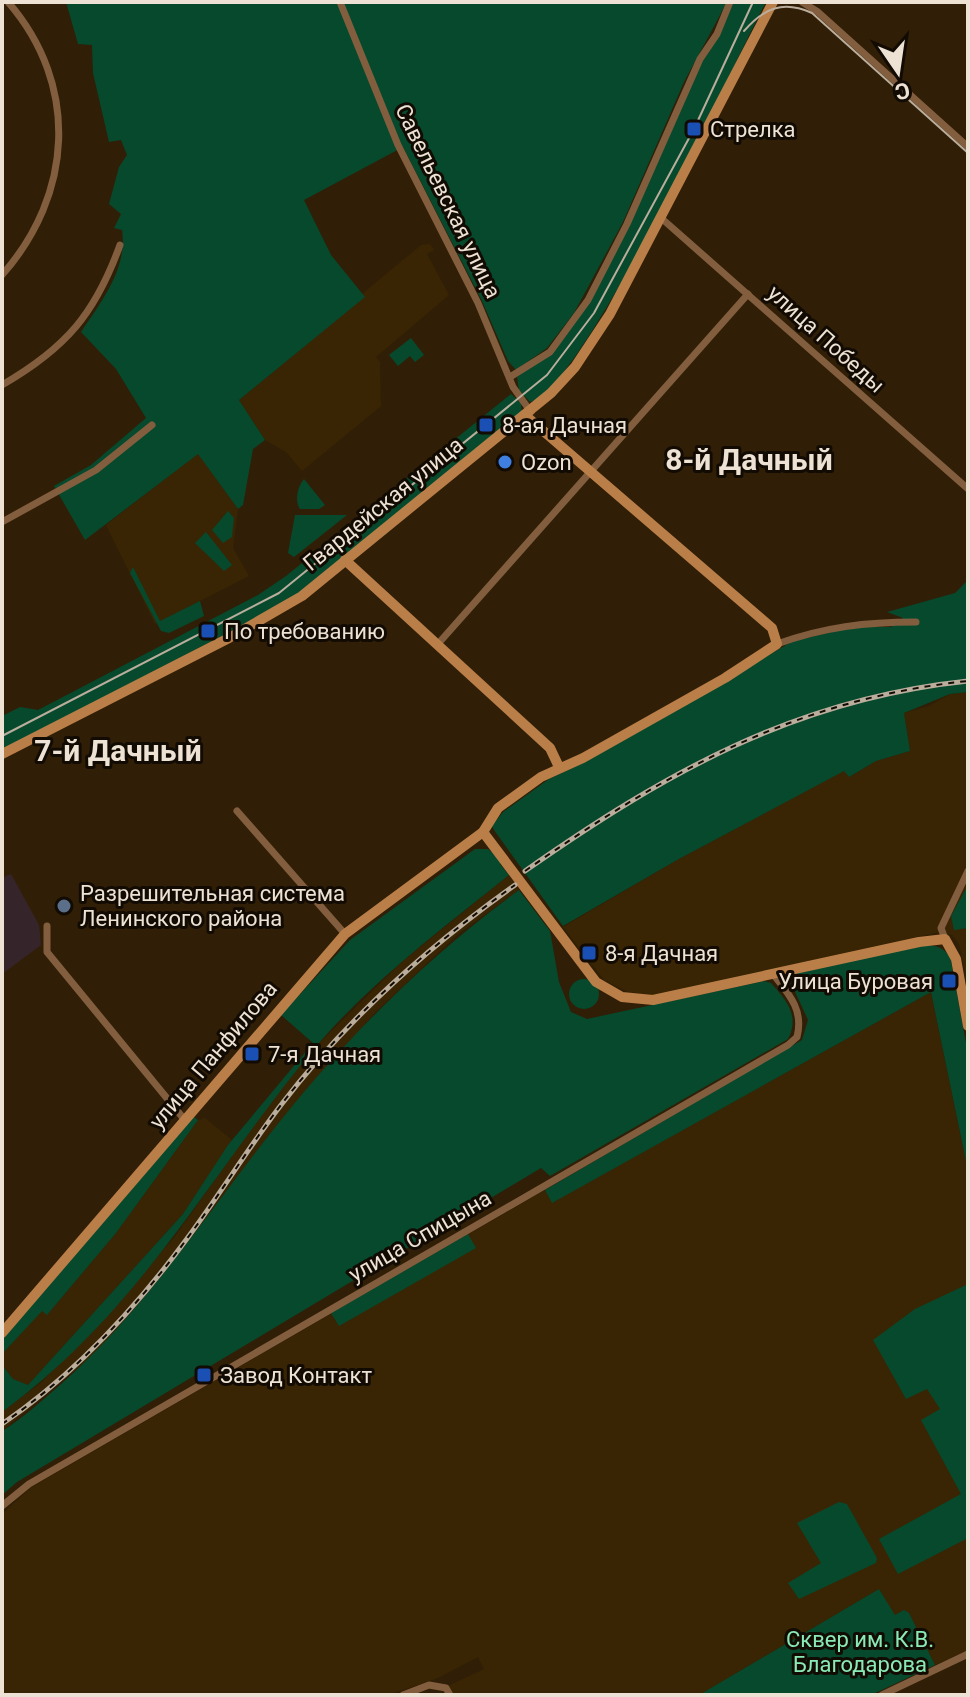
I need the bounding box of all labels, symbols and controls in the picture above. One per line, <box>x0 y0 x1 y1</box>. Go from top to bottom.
north arrow <box>858 32 938 112</box>
text: С <box>893 77 912 105</box>
street label: Савельевская улица <box>390 100 506 302</box>
place label: Стрелка <box>710 117 796 142</box>
marker: Стрелка <box>685 120 703 138</box>
street label: улица Победы <box>763 280 889 398</box>
place label: 8-ая Дачная <box>502 413 627 438</box>
marker: 8-ая Дачная <box>477 416 495 434</box>
street label: Гвардейская улица <box>298 432 468 576</box>
district label: 8-й Дачный <box>665 442 833 477</box>
place label: Ozon <box>521 450 572 475</box>
marker: Ozon <box>496 453 514 471</box>
place label: По требованию <box>224 619 385 644</box>
marker: По требованию <box>199 622 217 640</box>
district label: 7-й Дачный <box>34 733 202 768</box>
place label: Разрешительная система Ленинского района <box>80 881 345 931</box>
marker: Разрешительная система Ленинского района <box>55 897 73 915</box>
place label: 8-я Дачная <box>605 941 718 966</box>
marker: 8-я Дачная <box>580 944 598 962</box>
place label: Улица Буровая <box>778 969 933 994</box>
marker: Улица Буровая <box>940 972 958 990</box>
street label: улица Панфилова <box>144 976 282 1134</box>
place label: 7-я Дачная <box>268 1042 381 1067</box>
marker: 7-я Дачная <box>243 1045 261 1063</box>
street label: улица Спицына <box>344 1185 496 1287</box>
place label: Завод Контакт <box>220 1363 372 1388</box>
marker: Завод Контакт <box>195 1366 213 1384</box>
park label: Сквер им. К.В. Благодарова <box>786 1627 934 1677</box>

